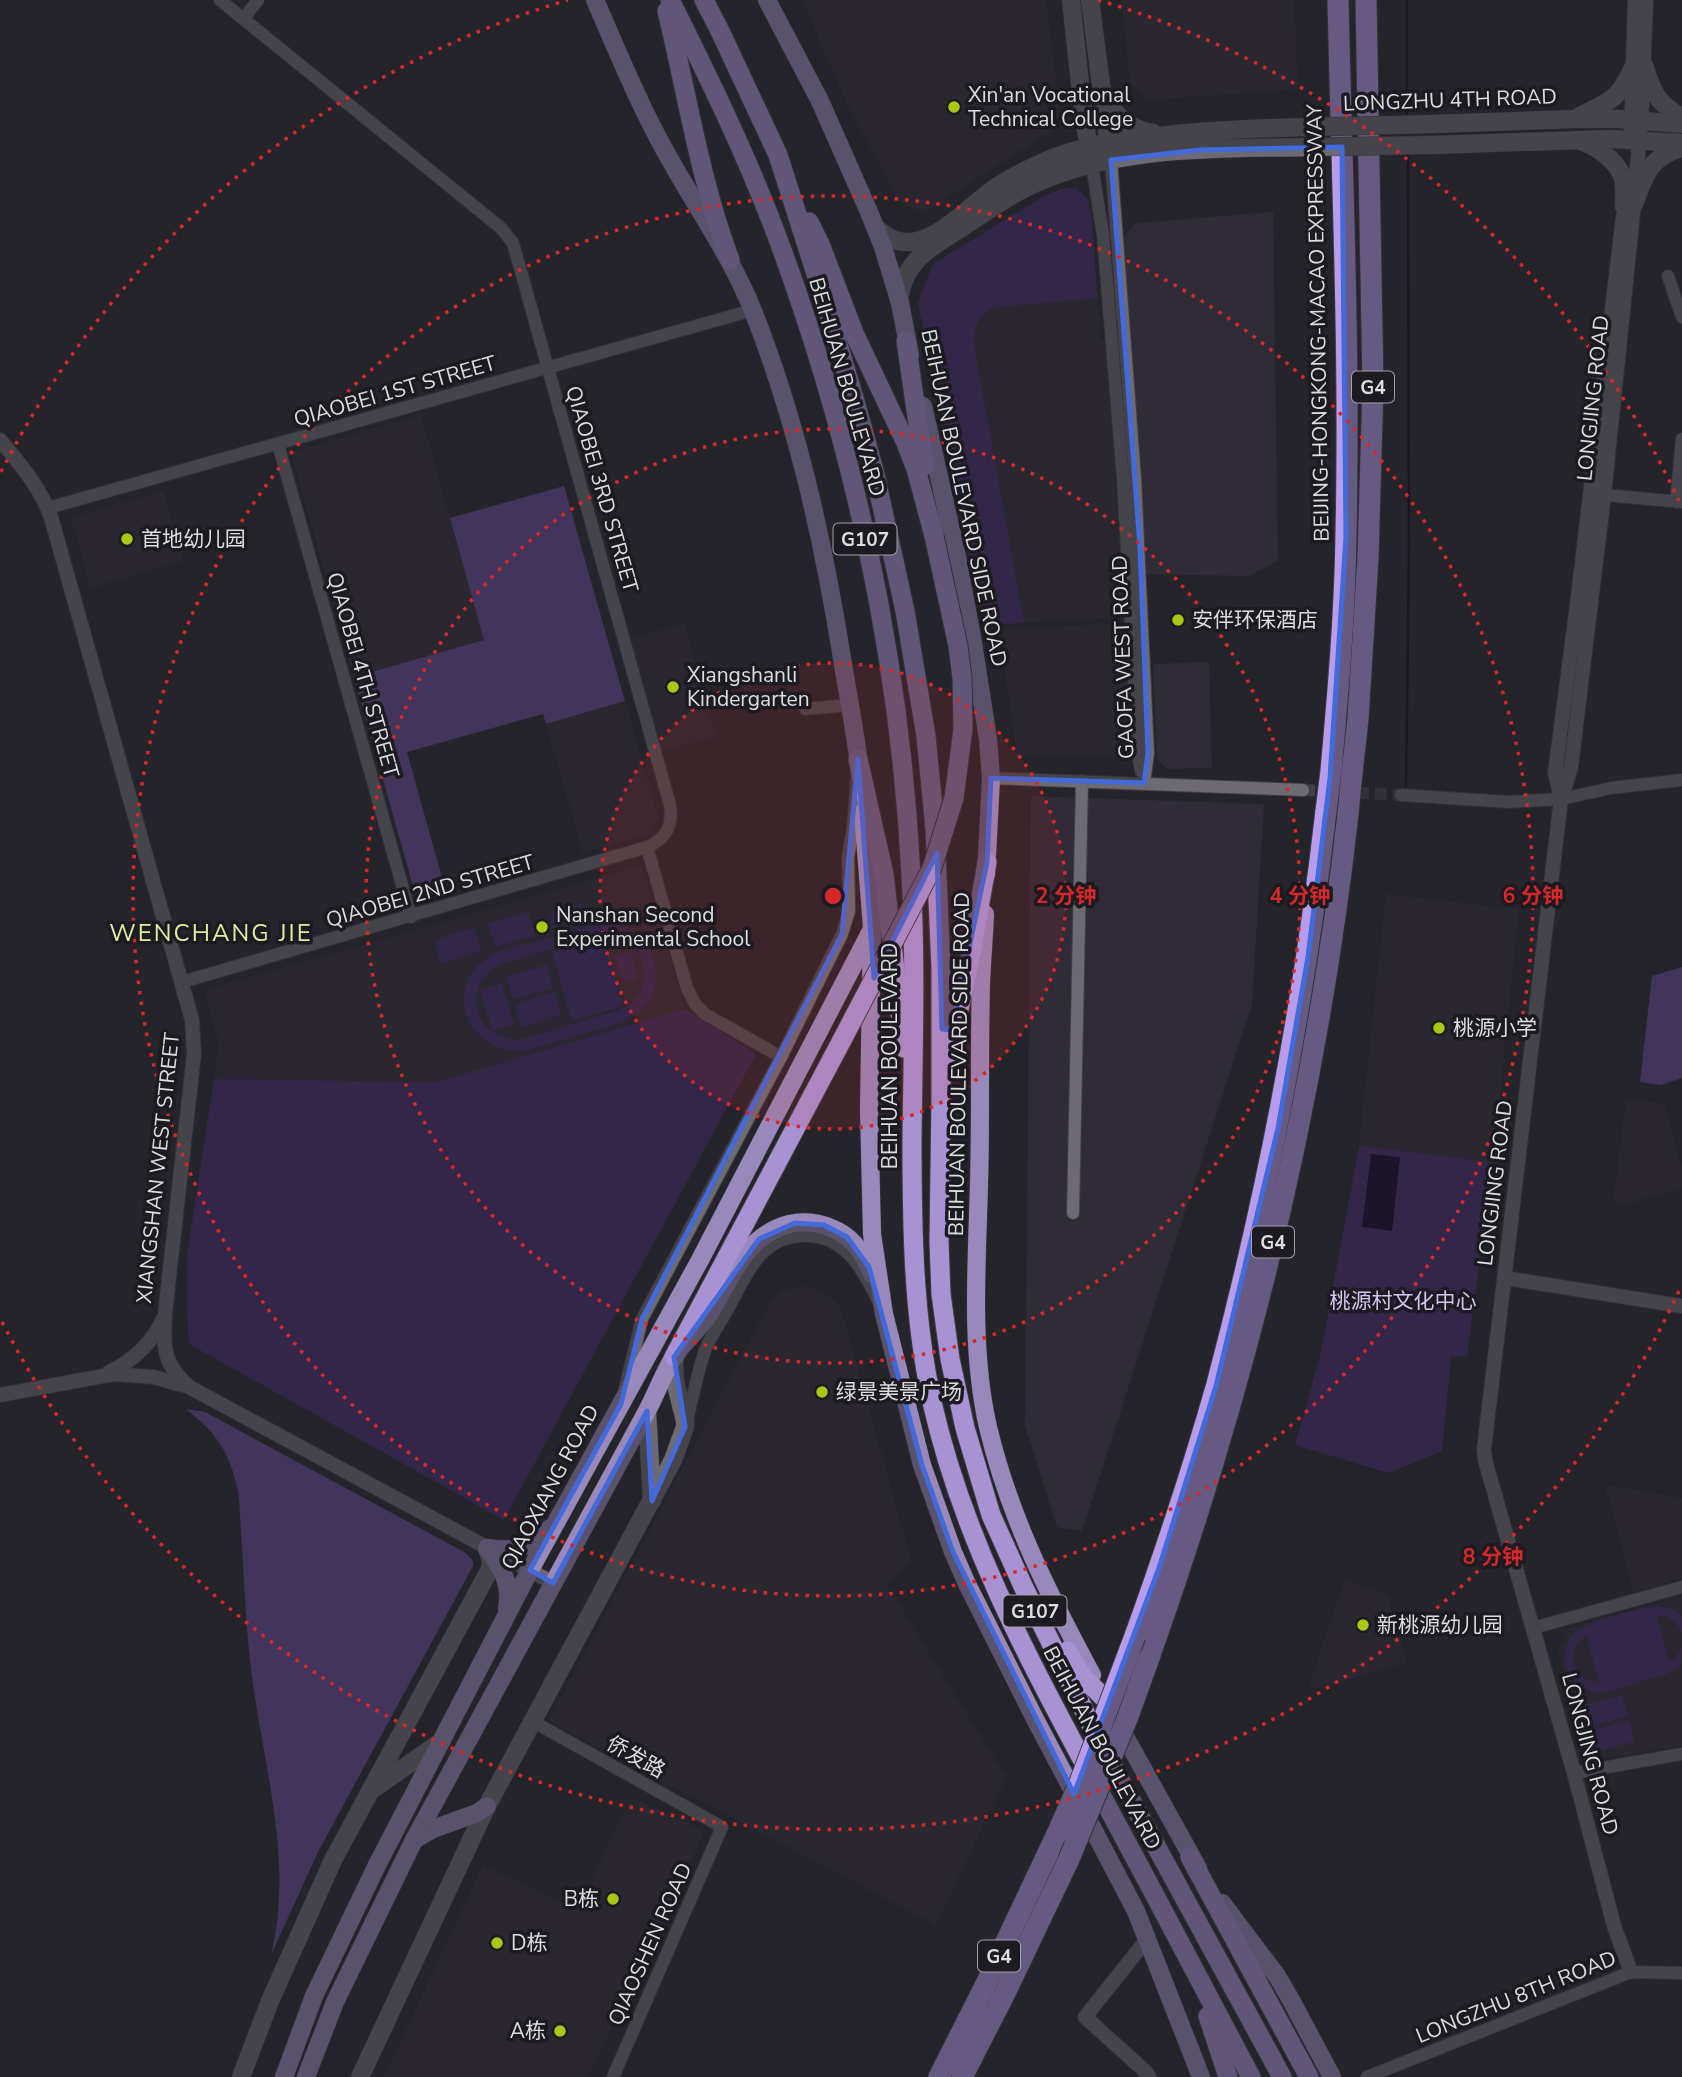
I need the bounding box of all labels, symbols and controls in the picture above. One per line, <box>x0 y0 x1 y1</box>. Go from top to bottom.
place label: Xin'an Vocational Technical College <box>968 81 1133 133</box>
street label: LONGZHU 4TH ROAD <box>1343 82 1557 118</box>
marker: Xin'an Vocational Technical College <box>946 99 962 115</box>
street label: BEIJING-HONGKONG-MACAO EXPRESSWAY <box>1300 104 1336 542</box>
street label: BEIHUAN BOULEVARD <box>802 274 892 500</box>
street label: LONGJING ROAD <box>1570 314 1616 482</box>
street label: BEIHUAN BOULEVARD SIDE ROAD <box>915 327 1013 669</box>
street label: QIAOBEI 1ST STREET <box>291 349 500 433</box>
road number: G4 <box>1352 372 1394 402</box>
street label: QIAOBEI 3RD STREET <box>559 382 645 596</box>
road number: G107 <box>834 524 896 554</box>
place label: 首地幼儿园 <box>141 525 246 553</box>
marker: 首地幼儿园 <box>119 531 135 547</box>
street label: GAOFA WEST ROAD <box>1105 555 1141 759</box>
street label: QIAOBEI 4TH STREET <box>320 569 406 781</box>
place label: 安伴环保酒店 <box>1192 606 1318 634</box>
marker: 安伴环保酒店 <box>1170 612 1186 628</box>
place label: Xiangshanli Kindergarten <box>687 661 810 713</box>
marker: Xiangshanli Kindergarten <box>665 679 681 695</box>
street label: QIAOBEI 2ND STREET <box>323 848 538 934</box>
text: 2 分钟 <box>1036 882 1096 910</box>
text: 4 分钟 <box>1270 882 1330 910</box>
text: 6 分钟 <box>1503 882 1563 910</box>
centre of rings <box>821 884 845 908</box>
street label: BEIHUAN BOULEVARD SIDE ROAD <box>942 892 976 1236</box>
place label: Nanshan Second Experimental School <box>556 901 751 953</box>
district label: WENCHANG JIE <box>109 917 313 949</box>
marker: Nanshan Second Experimental School <box>534 919 550 935</box>
street label: BEIHUAN BOULEVARD <box>876 943 904 1169</box>
place label: 桃源小学 <box>1453 1014 1537 1042</box>
marker: 桃源小学 <box>1431 1020 1447 1036</box>
street label: XIANGSHAN WEST STREET <box>130 1031 186 1305</box>
street label: LONGJING ROAD <box>1471 1099 1519 1267</box>
road number: G4 <box>1252 1226 1294 1258</box>
park label: 桃源村文化中心 <box>1330 1287 1477 1315</box>
place label: 绿景美景广场 <box>836 1378 962 1406</box>
marker: 绿景美景广场 <box>814 1384 830 1400</box>
street label: QIAOXIANG ROAD <box>495 1400 605 1574</box>
text: 8 分钟 <box>1463 1543 1523 1571</box>
road number: G107 <box>1004 1596 1066 1626</box>
place label: 新桃源幼儿园 <box>1377 1611 1503 1639</box>
marker: 新桃源幼儿园 <box>1355 1617 1371 1633</box>
street label: BEIHUAN BOULEVARD <box>1036 1641 1168 1855</box>
street label: LONGJING ROAD <box>1555 1670 1625 1838</box>
street label: 侨发路 <box>602 1729 670 1785</box>
street label: QIAOSHEN ROAD <box>602 1858 698 2030</box>
place label: B栋 <box>564 1885 599 1913</box>
marker: B栋 <box>605 1891 621 1907</box>
place label: D栋 <box>511 1929 548 1957</box>
marker: D栋 <box>489 1935 505 1951</box>
road number: G4 <box>978 1940 1020 1972</box>
street label: LONGZHU 8TH ROAD <box>1412 1944 1620 2050</box>
place label: A栋 <box>510 2017 546 2045</box>
marker: A栋 <box>552 2023 568 2039</box>

